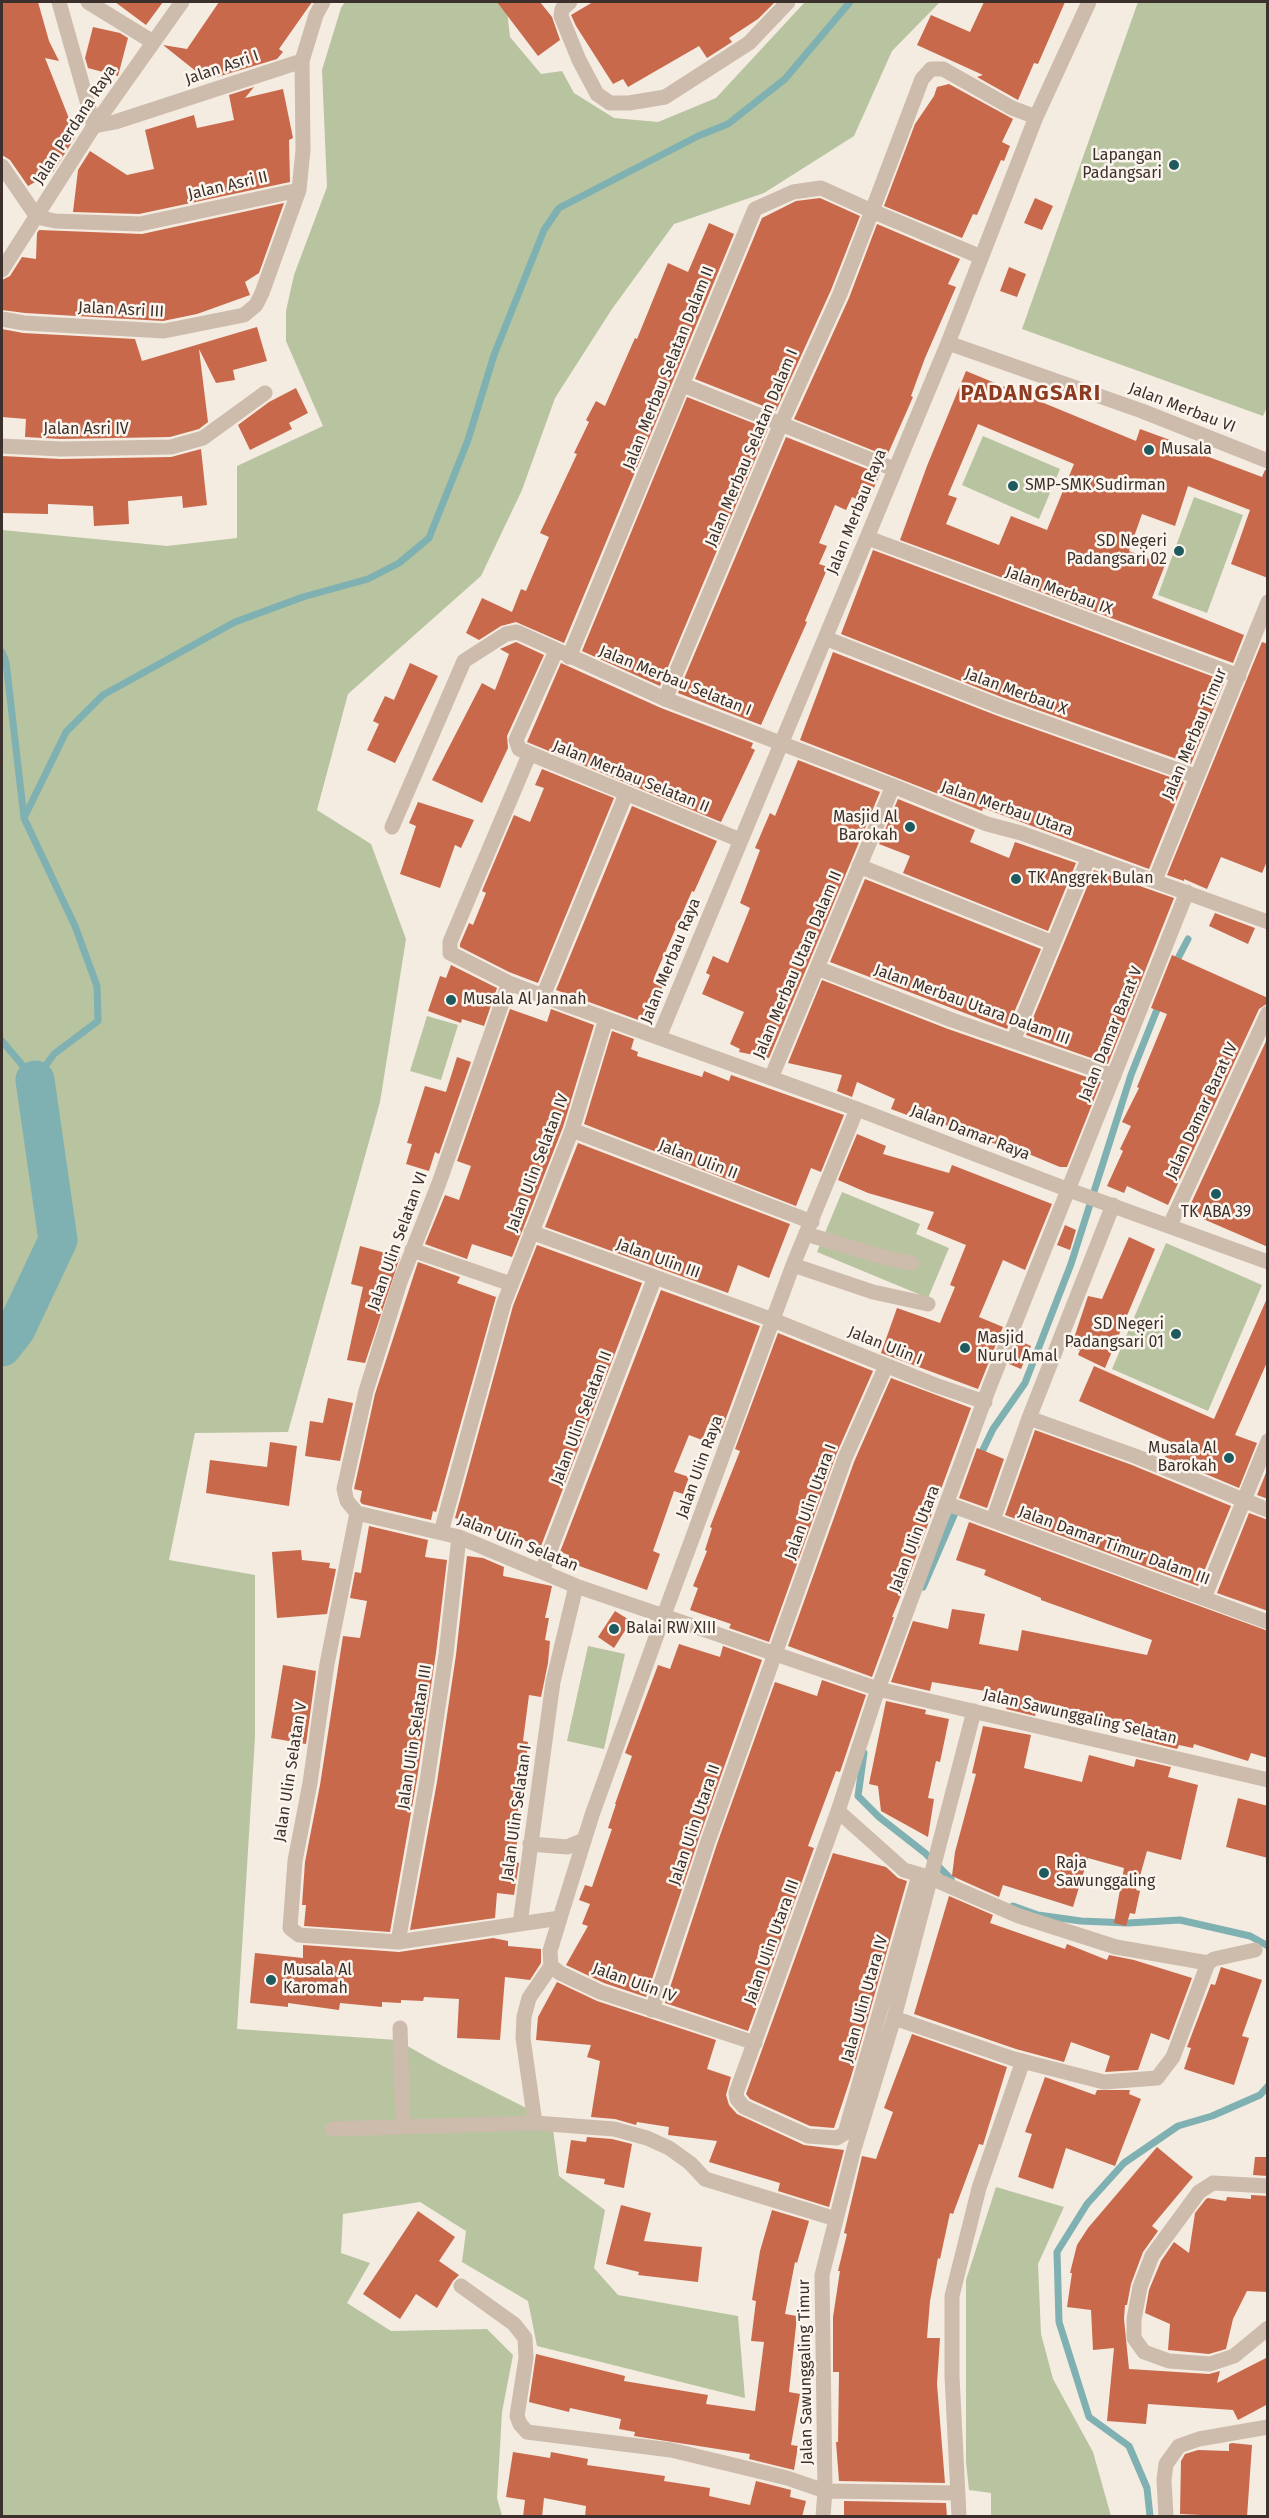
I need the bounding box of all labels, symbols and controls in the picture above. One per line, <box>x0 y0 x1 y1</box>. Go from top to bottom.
street label: Jalan Asri I <box>183 46 261 90</box>
street label: Jalan Perdana Raya <box>29 62 121 188</box>
place label: Lapangan Padangsari <box>1082 146 1162 184</box>
marker: Lapangan Padangsari <box>1167 158 1181 172</box>
street label: Jalan Asri II <box>186 167 270 205</box>
street label: Jalan Merbau Selatan Dalam II <box>619 264 719 472</box>
street label: Jalan Asri III <box>78 298 164 322</box>
street label: Jalan Merbau Selatan Dalam I <box>702 346 802 550</box>
street label: Jalan Merbau VI <box>1126 379 1238 437</box>
district label: PADANGSARI <box>960 381 1102 407</box>
street label: Jalan Asri IV <box>43 420 129 440</box>
place label: Musala <box>1161 440 1212 460</box>
marker: Musala <box>1142 443 1156 457</box>
street label: Jalan Merbau Raya <box>823 446 891 578</box>
place label: SMP-SMK Sudirman <box>1025 476 1166 496</box>
marker: SMP-SMK Sudirman <box>1006 479 1020 493</box>
place label: SD Negeri Padangsari 02 <box>1066 532 1167 570</box>
marker: SD Negeri Padangsari 02 <box>1172 544 1186 558</box>
street label: Jalan Merbau IX <box>1003 563 1115 619</box>
street label: Jalan Merbau Selatan I <box>596 642 754 720</box>
street label: Jalan Merbau X <box>962 665 1070 719</box>
street label: Jalan Merbau Timur <box>1159 665 1231 803</box>
street label: Jalan Merbau Selatan II <box>550 737 712 817</box>
street label: Jalan Merbau Utara <box>938 777 1076 841</box>
place label: Masjid Al Barokah <box>833 808 898 846</box>
marker: Masjid Al Barokah <box>903 820 917 834</box>
street label: Jalan Merbau Utara Dalam II <box>750 868 846 1062</box>
place label: TK Anggrek Bulan <box>1028 869 1154 889</box>
marker: TK Anggrek Bulan <box>1009 872 1023 886</box>
street label: Jalan Merbau Raya <box>637 895 705 1027</box>
street label: Jalan Merbau Utara Dalam III <box>871 961 1073 1049</box>
street label: Jalan Damar Barat V <box>1075 964 1147 1104</box>
place label: Musala Al Jannah <box>463 990 587 1010</box>
marker: Musala Al Jannah <box>444 993 458 1007</box>
street label: Jalan Damar Barat IV <box>1162 1040 1242 1182</box>
street label: Jalan Ulin Selatan IV <box>503 1091 573 1235</box>
street label: Jalan Damar Raya <box>908 1101 1032 1165</box>
street label: Jalan Ulin II <box>656 1136 740 1184</box>
street label: Jalan Ulin Selatan VI <box>364 1169 432 1313</box>
marker: TK ABA 39 <box>1209 1187 1223 1201</box>
place label: TK ABA 39 <box>1181 1203 1251 1223</box>
street label: Jalan Ulin III <box>613 1235 703 1283</box>
place label: SD Negeri Padangsari 01 <box>1065 1315 1164 1353</box>
street label: Jalan Ulin I <box>845 1322 925 1370</box>
marker: SD Negeri Padangsari 01 <box>1169 1327 1183 1341</box>
place label: Masjid Nurul Amal <box>977 1329 1058 1367</box>
marker: Masjid Nurul Amal <box>958 1341 972 1355</box>
street label: Jalan Ulin Selatan II <box>548 1348 616 1488</box>
street label: Jalan Ulin Raya <box>672 1413 728 1521</box>
place label: Musala Al Barokah <box>1148 1439 1217 1477</box>
street label: Jalan Ulin Utara I <box>781 1441 841 1563</box>
marker: Musala Al Barokah <box>1222 1451 1236 1465</box>
street label: Jalan Ulin Utara <box>886 1483 944 1595</box>
street label: Jalan Damar Timur Dalam III <box>1016 1502 1212 1590</box>
street label: Jalan Ulin Selatan <box>455 1510 581 1576</box>
place label: Balai RW XIII <box>626 1619 716 1639</box>
marker: Balai RW XIII <box>607 1622 621 1636</box>
street label: Jalan Ulin Selatan III <box>394 1663 436 1811</box>
street label: Jalan Sawunggaling Selatan <box>981 1685 1179 1749</box>
street label: Jalan Ulin Selatan V <box>270 1701 312 1843</box>
street label: Jalan Ulin Selatan I <box>498 1744 536 1882</box>
street label: Jalan Ulin Utara II <box>665 1762 725 1888</box>
place label: Raja Sawunggaling <box>1056 1854 1155 1892</box>
marker: Raja Sawunggaling <box>1037 1866 1051 1880</box>
street label: Jalan Ulin Utara III <box>741 1877 803 2007</box>
street label: Jalan Ulin Utara IV <box>838 1933 892 2065</box>
street label: Jalan Ulin IV <box>590 1959 678 2007</box>
place label: Musala Al Karomah <box>283 1961 352 1999</box>
marker: Musala Al Karomah <box>264 1973 278 1987</box>
street label: Jalan Sawunggaling Timur <box>795 2279 817 2465</box>

